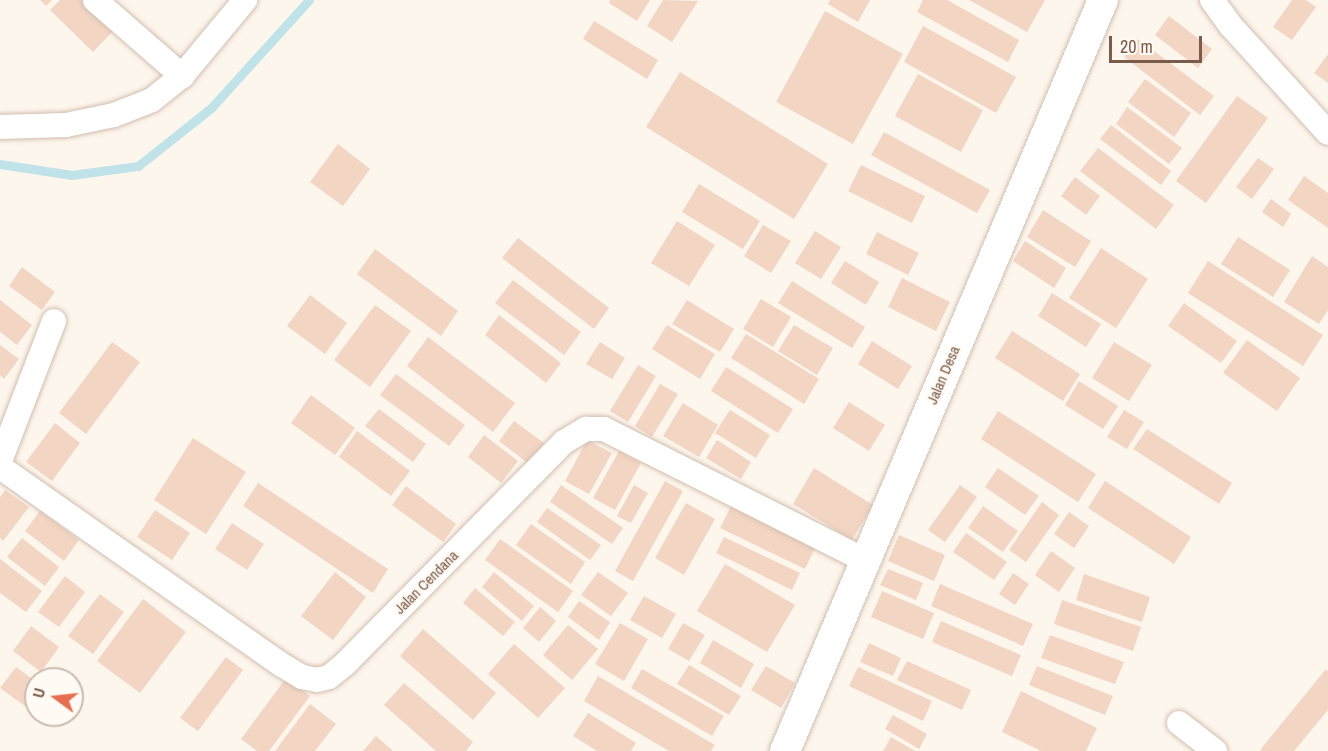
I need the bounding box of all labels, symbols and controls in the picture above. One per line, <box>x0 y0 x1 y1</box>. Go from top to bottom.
scale bar <box>1112 24 1205 62</box>
text: 20 m <box>1120 34 1153 59</box>
street label: Jalan Desa <box>923 343 963 407</box>
street label: Jalan Cendana <box>390 546 462 618</box>
north arrow <box>24 667 84 727</box>
text: U <box>27 685 50 700</box>

